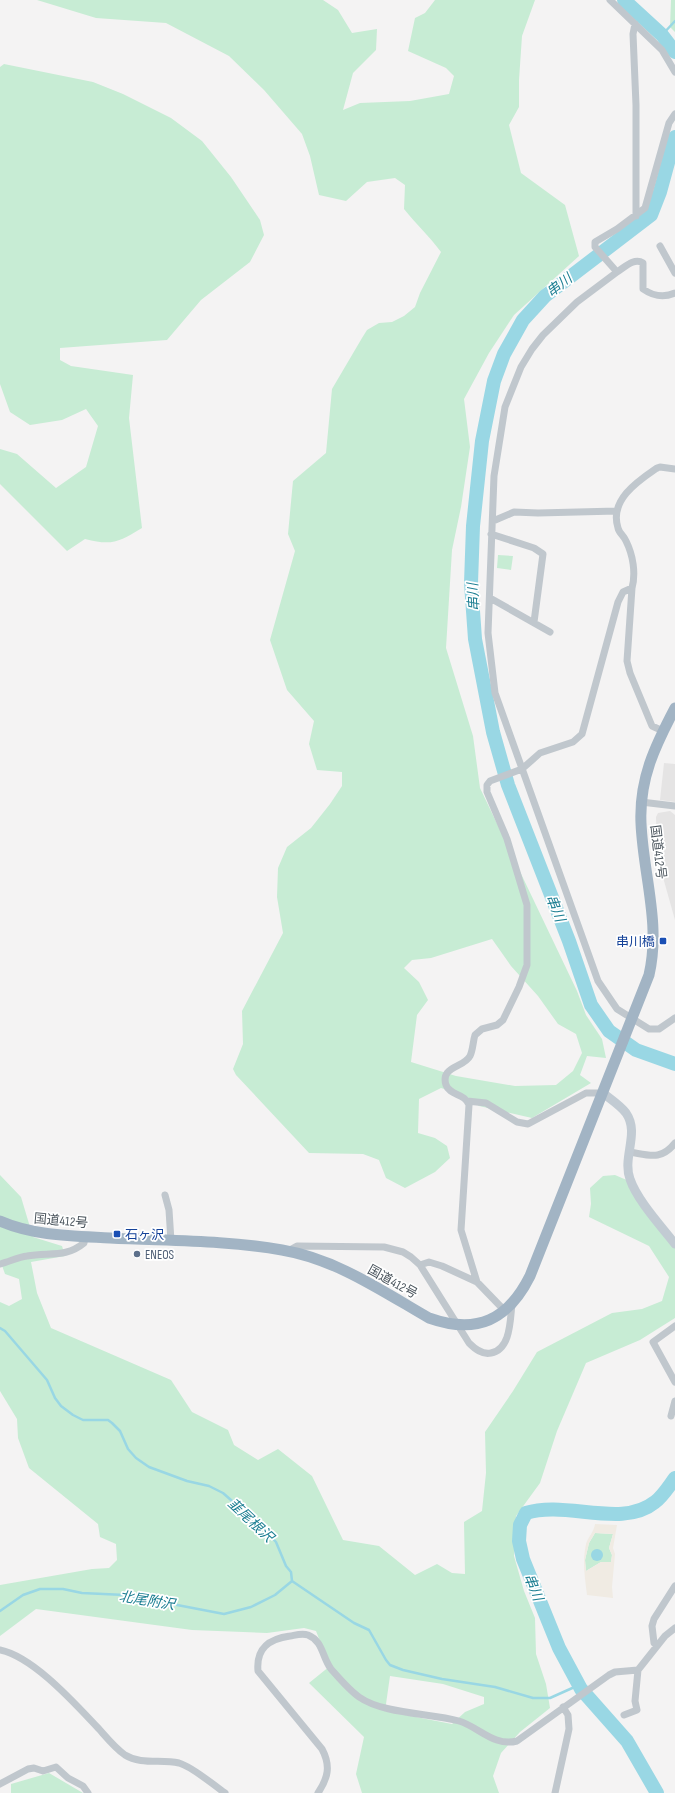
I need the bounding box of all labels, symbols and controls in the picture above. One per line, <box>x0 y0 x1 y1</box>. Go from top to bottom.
water label: 串川 <box>543 269 577 301</box>
water label: 串川 <box>464 581 483 611</box>
street label: 国道412号 <box>647 824 669 880</box>
water label: 串川 <box>542 892 569 926</box>
place label: 串川橋 <box>616 934 655 950</box>
marker: 串川橋 <box>658 936 668 946</box>
street label: 国道412号 <box>33 1211 89 1231</box>
place label: 石ヶ沢 <box>125 1227 164 1243</box>
marker: 石ヶ沢 <box>112 1229 122 1239</box>
place label: ENEOS <box>145 1247 175 1263</box>
marker: ENEOS <box>132 1249 142 1259</box>
street label: 国道412号 <box>365 1262 420 1302</box>
water label: 韮尾根沢 <box>224 1495 278 1547</box>
water label: 串川 <box>520 1571 547 1605</box>
water label: 北尾附沢 <box>118 1588 178 1614</box>

